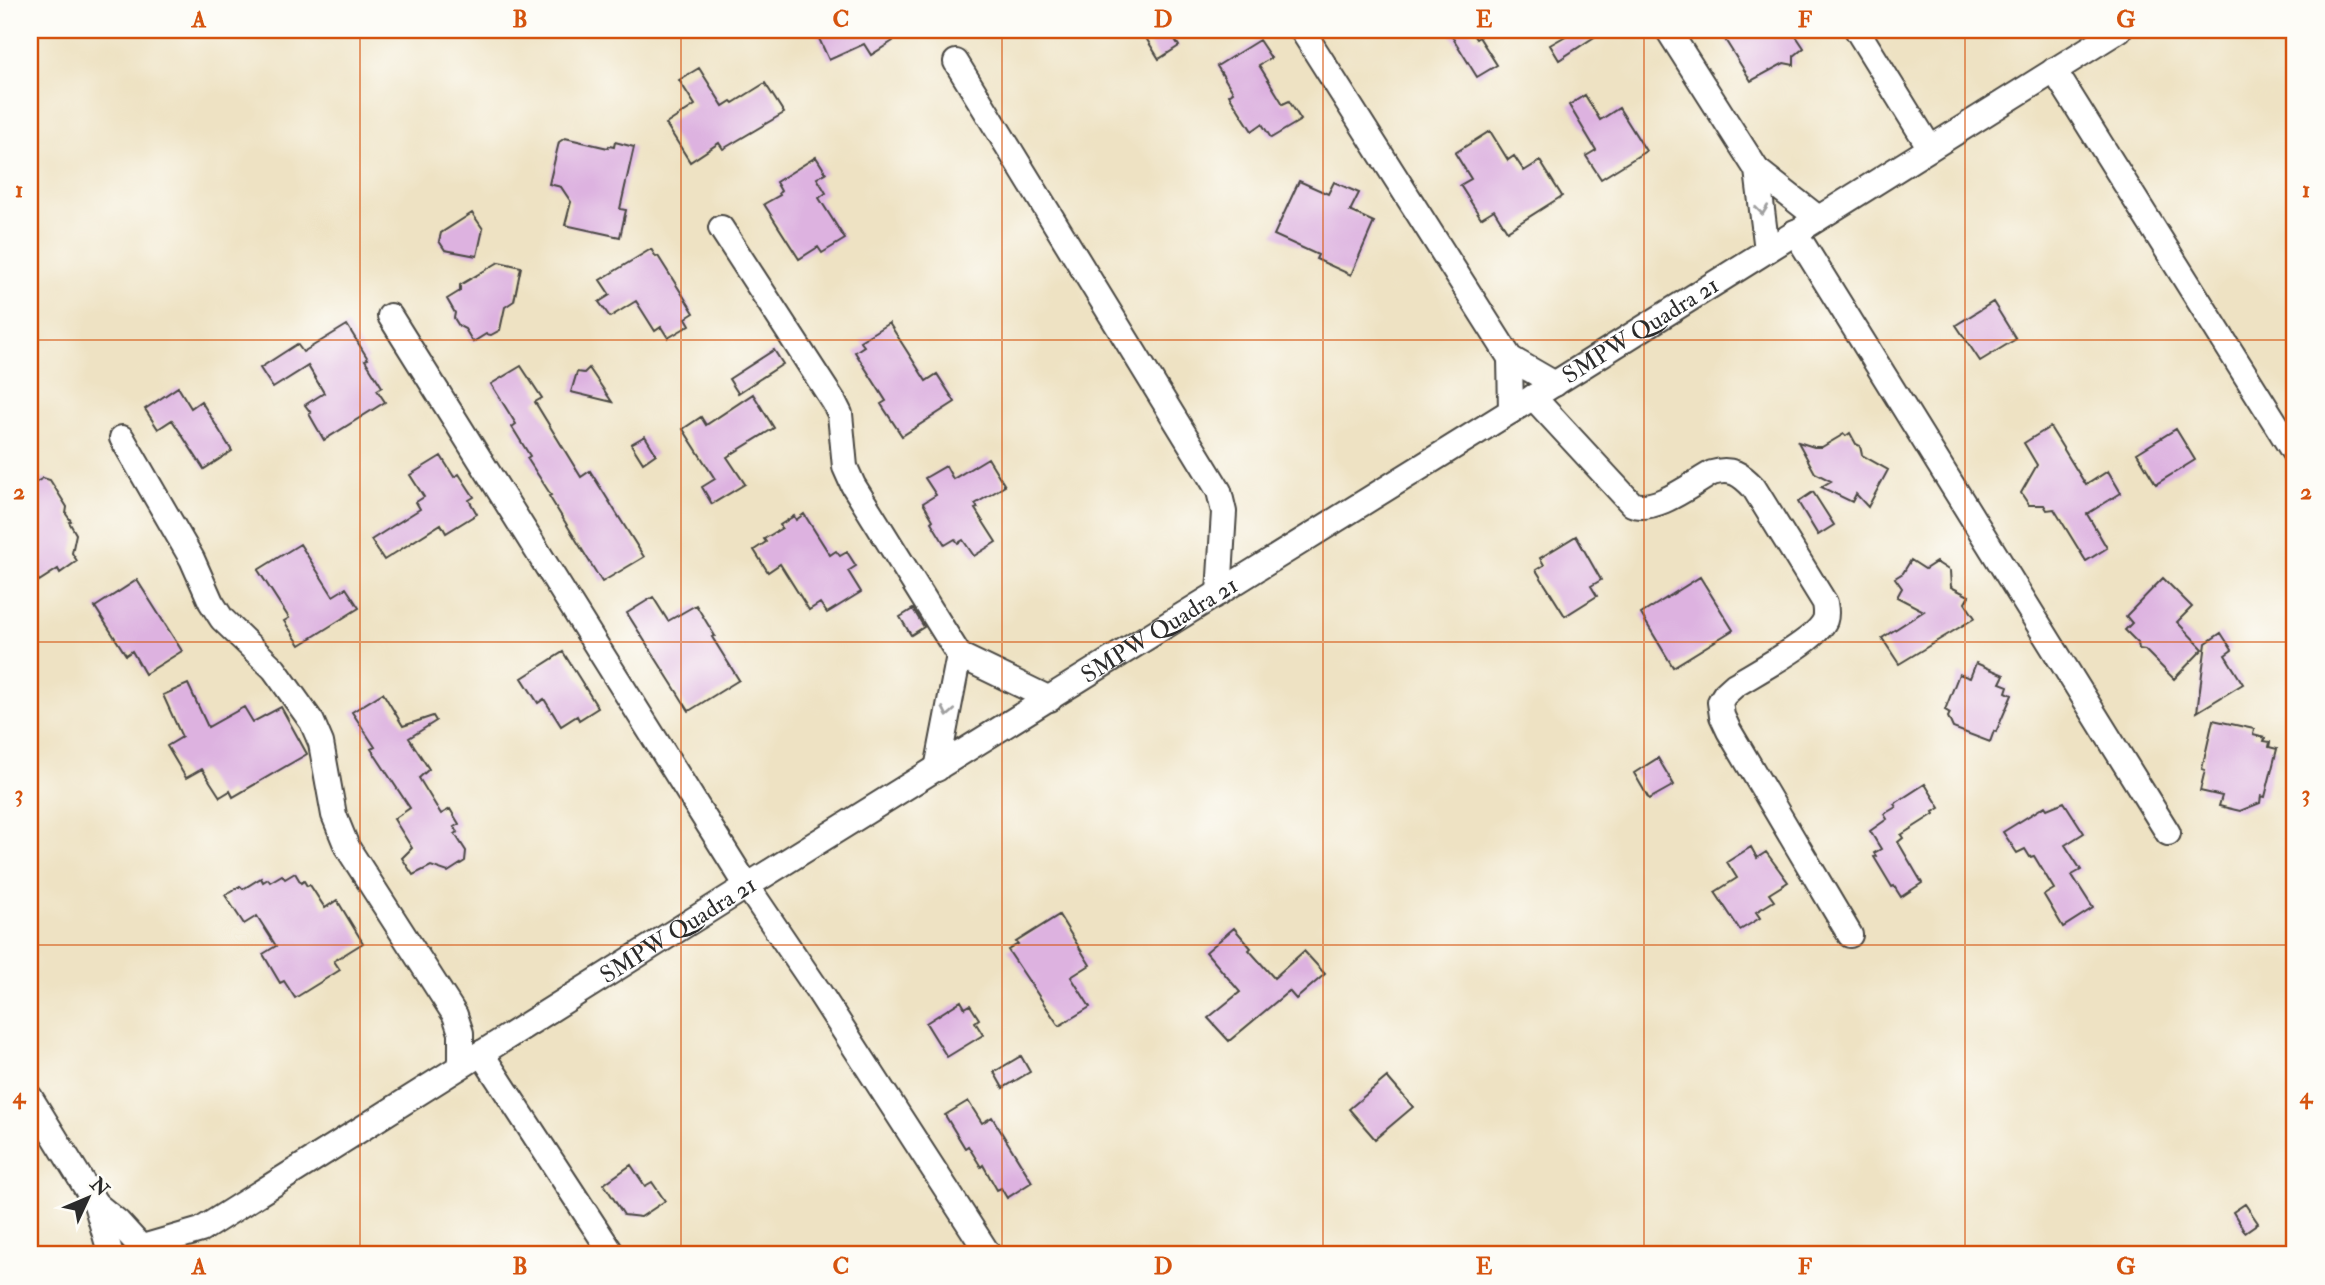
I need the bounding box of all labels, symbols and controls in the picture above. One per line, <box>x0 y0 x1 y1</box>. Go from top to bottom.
text: A <box>191 5 207 34</box>
text: B <box>512 5 528 34</box>
text: C <box>833 5 849 34</box>
text: D <box>1154 5 1172 34</box>
text: E <box>1476 5 1493 34</box>
text: F <box>1798 5 1813 34</box>
text: G <box>2116 5 2136 34</box>
text: 1 <box>15 175 23 204</box>
text: 1 <box>2302 175 2310 204</box>
one-way arrow <box>1755 204 1770 216</box>
street label: SMPW Quadra 21 <box>1557 270 1725 391</box>
text: 2 <box>13 477 25 506</box>
text: 2 <box>2300 477 2312 506</box>
street label: SMPW Quadra 21 <box>1075 570 1244 691</box>
one-way arrow <box>941 706 956 718</box>
text: 3 <box>15 779 23 808</box>
text: 3 <box>2302 779 2310 808</box>
street label: SMPW Quadra 21 <box>594 869 762 991</box>
text: 4 <box>12 1081 27 1110</box>
text: 4 <box>2299 1081 2314 1110</box>
north arrow <box>52 1162 122 1232</box>
text: N <box>84 1172 115 1202</box>
text: A <box>191 1252 207 1281</box>
text: B <box>512 1252 528 1281</box>
text: C <box>833 1252 849 1281</box>
text: D <box>1154 1252 1172 1281</box>
text: E <box>1476 1252 1493 1281</box>
text: F <box>1798 1252 1813 1281</box>
text: G <box>2116 1252 2136 1281</box>

